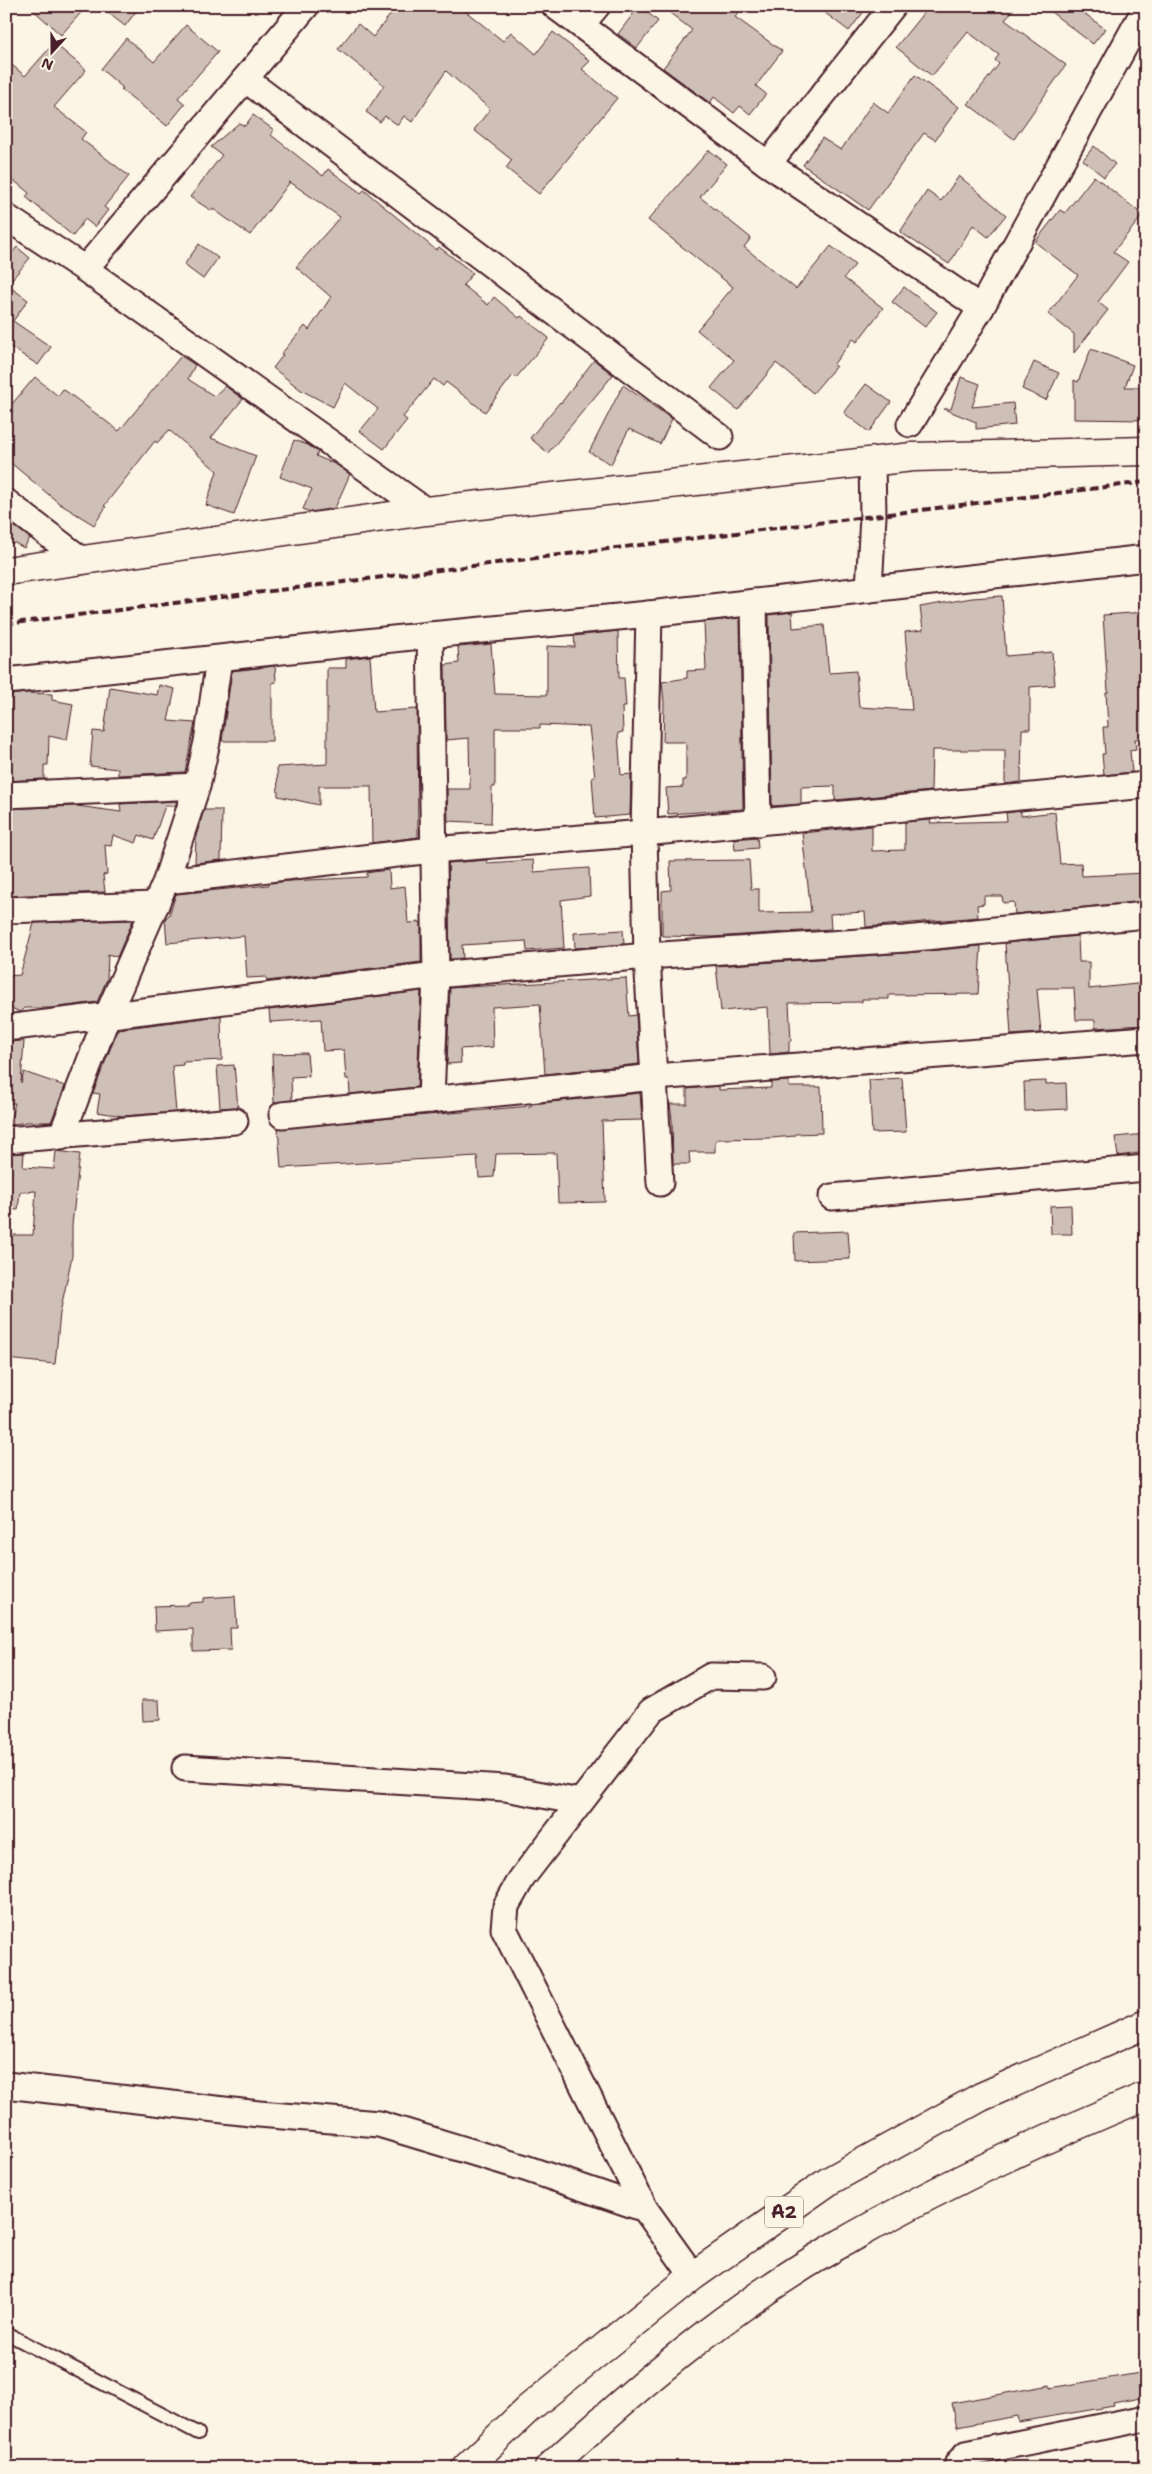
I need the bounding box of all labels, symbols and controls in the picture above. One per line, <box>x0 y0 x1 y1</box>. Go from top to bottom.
north arrow <box>28 28 78 78</box>
text: N <box>39 54 56 75</box>
road number: A2 <box>765 2196 803 2228</box>

